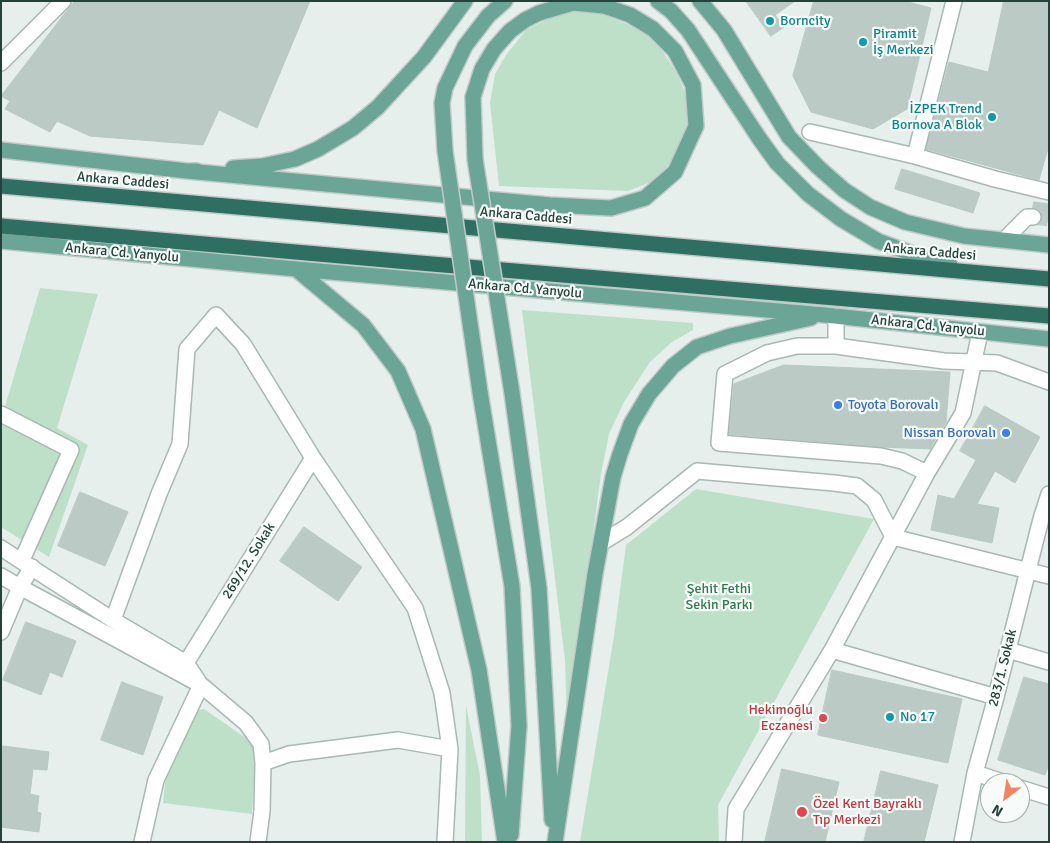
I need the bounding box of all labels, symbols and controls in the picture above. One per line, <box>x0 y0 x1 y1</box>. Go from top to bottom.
place label: Borncity <box>780 13 831 29</box>
marker: Borncity <box>764 15 776 27</box>
place label: Piramit İş Merkezi <box>873 26 934 58</box>
marker: Piramit İş Merkezi <box>857 36 869 48</box>
place label: İZPEK Trend Bornova A Blok <box>891 101 982 134</box>
marker: İZPEK Trend Bornova A Blok <box>986 111 998 123</box>
street label: Ankara Caddesi <box>76 169 170 193</box>
street label: Ankara Caddesi <box>479 204 573 228</box>
street label: Ankara Cd. Yanyolu <box>64 240 180 266</box>
street label: Ankara Caddesi <box>883 240 977 264</box>
street label: Ankara Cd. Yanyolu <box>467 276 583 302</box>
street label: Ankara Cd. Yanyolu <box>870 312 986 340</box>
place label: Toyota Borovalı <box>848 397 938 413</box>
marker: Toyota Borovalı <box>832 399 844 411</box>
place label: Nissan Borovalı <box>904 425 996 441</box>
marker: Nissan Borovalı <box>1000 427 1012 439</box>
street label: 269/12. Sokak <box>219 520 279 602</box>
park label: Şehit Fethi Sekin Parkı <box>686 581 752 614</box>
street label: 283/1. Sokak <box>985 628 1021 708</box>
place label: Hekimoğlu Eczanesi <box>748 702 813 734</box>
place label: No 17 <box>900 709 935 725</box>
marker: No 17 <box>884 711 896 723</box>
marker: Hekimoğlu Eczanesi <box>817 712 829 724</box>
north arrow <box>980 773 1030 823</box>
place label: Özel Kent Bayraklı Tıp Merkezi <box>813 796 922 829</box>
text: N <box>989 801 1006 820</box>
marker: Özel Kent Bayraklı Tıp Merkezi <box>795 805 809 819</box>

